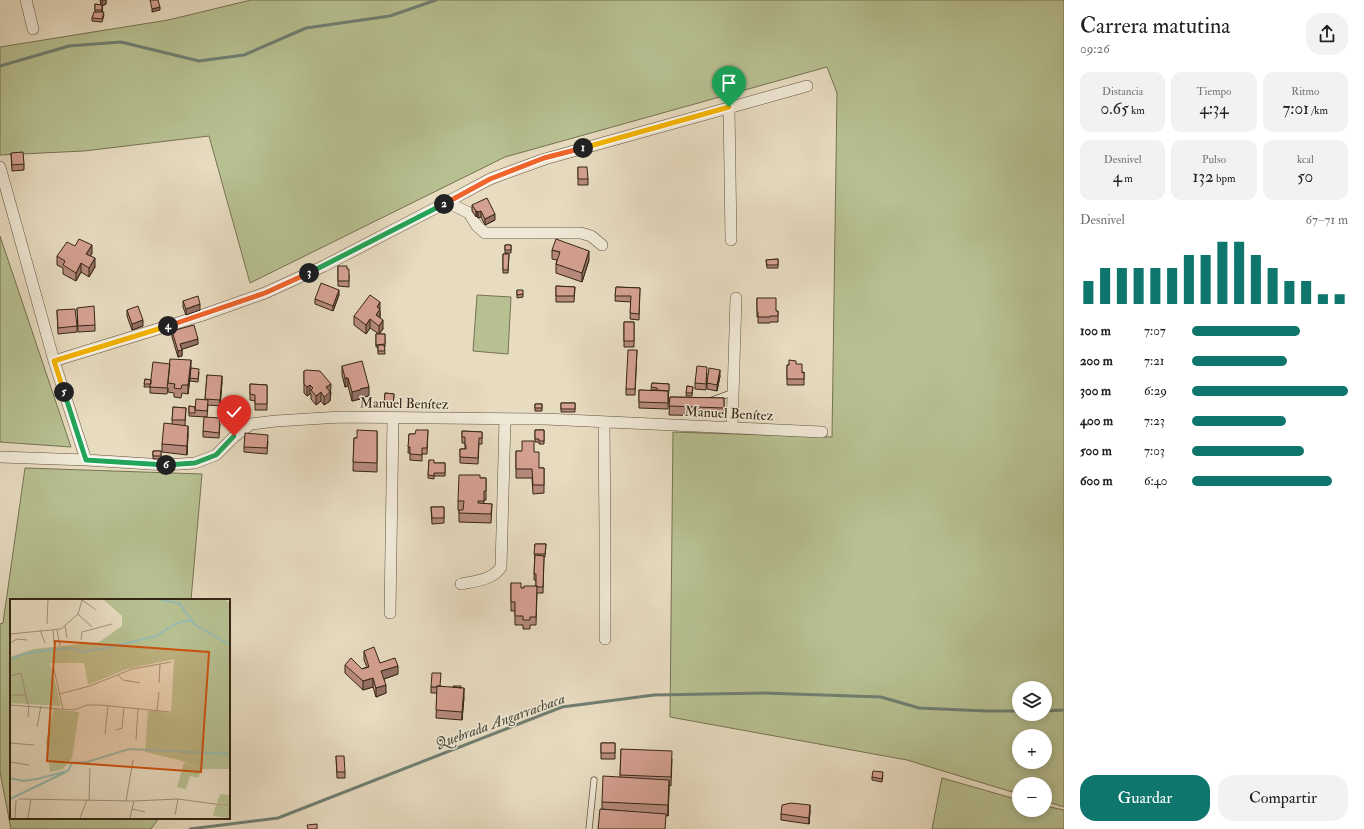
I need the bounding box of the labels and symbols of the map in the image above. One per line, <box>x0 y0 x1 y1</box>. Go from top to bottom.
pin <box>712 66 746 107</box>
pin: 1 <box>573 138 593 158</box>
pin: 2 <box>434 194 454 214</box>
pin: 3 <box>299 263 319 283</box>
pin: 4 <box>158 316 178 336</box>
pin: 5 <box>54 382 74 402</box>
street label: Manuel Benítez <box>359 394 449 413</box>
pin <box>217 395 251 436</box>
street label: Manuel Benítez <box>684 403 774 424</box>
pin: 6 <box>156 455 176 475</box>
inset map <box>10 599 230 819</box>
water label: Quebrada Angarrachaca <box>433 689 568 754</box>

